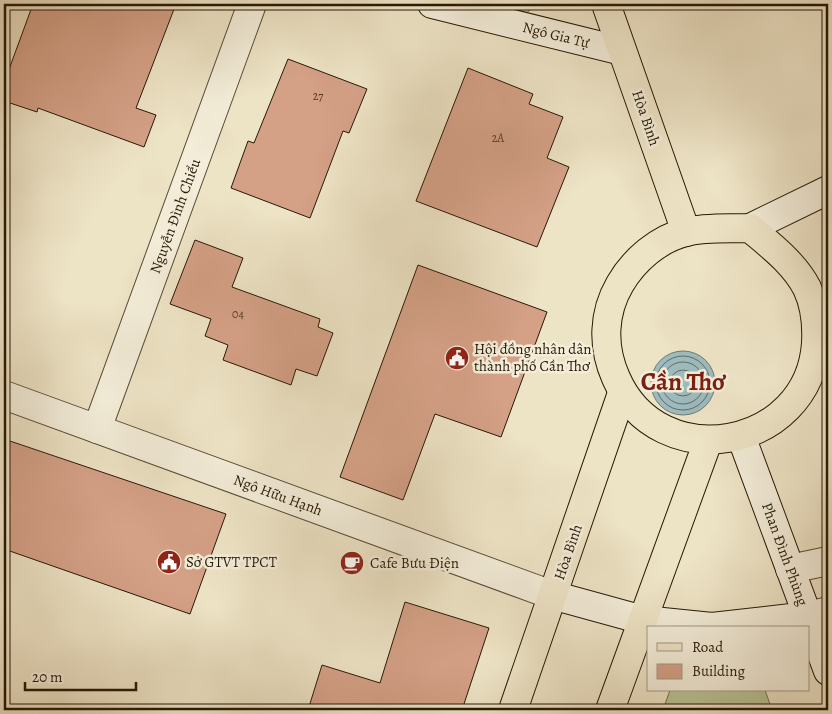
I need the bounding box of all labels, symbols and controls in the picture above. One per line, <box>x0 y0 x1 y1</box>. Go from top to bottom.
street label: Ngô Gia Tự <box>520 17 592 53</box>
street label: Hòa Bình <box>627 87 665 149</box>
house number: 27 <box>313 88 324 104</box>
house number: 2A <box>492 130 505 146</box>
street label: Nguyễn Đình Chiểu <box>145 155 205 276</box>
house number: 04 <box>232 306 244 322</box>
place label: Hội đồng nhân dân thành phố Cần Thơ <box>474 339 592 376</box>
public building icon: Hội đồng nhân dân thành phố Cần Thơ <box>444 345 470 371</box>
district label: Cần Thơ <box>641 365 727 399</box>
street label: Ngô Hữu Hạnh <box>231 470 325 520</box>
street label: Phan Đình Phùng <box>757 499 813 609</box>
street label: Hòa Bình <box>549 521 587 583</box>
public building icon: Sở GTVT TPCT <box>156 549 182 575</box>
cafe icon: Cafe Bưu Điện <box>339 550 365 576</box>
place label: Sở GTVT TPCT <box>186 552 278 572</box>
place label: Cafe Bưu Điện <box>370 553 459 573</box>
legend <box>647 626 810 692</box>
text: Road <box>692 637 724 657</box>
scale bar <box>25 659 136 691</box>
text: Building <box>692 661 745 681</box>
text: 20 m <box>32 667 63 687</box>

